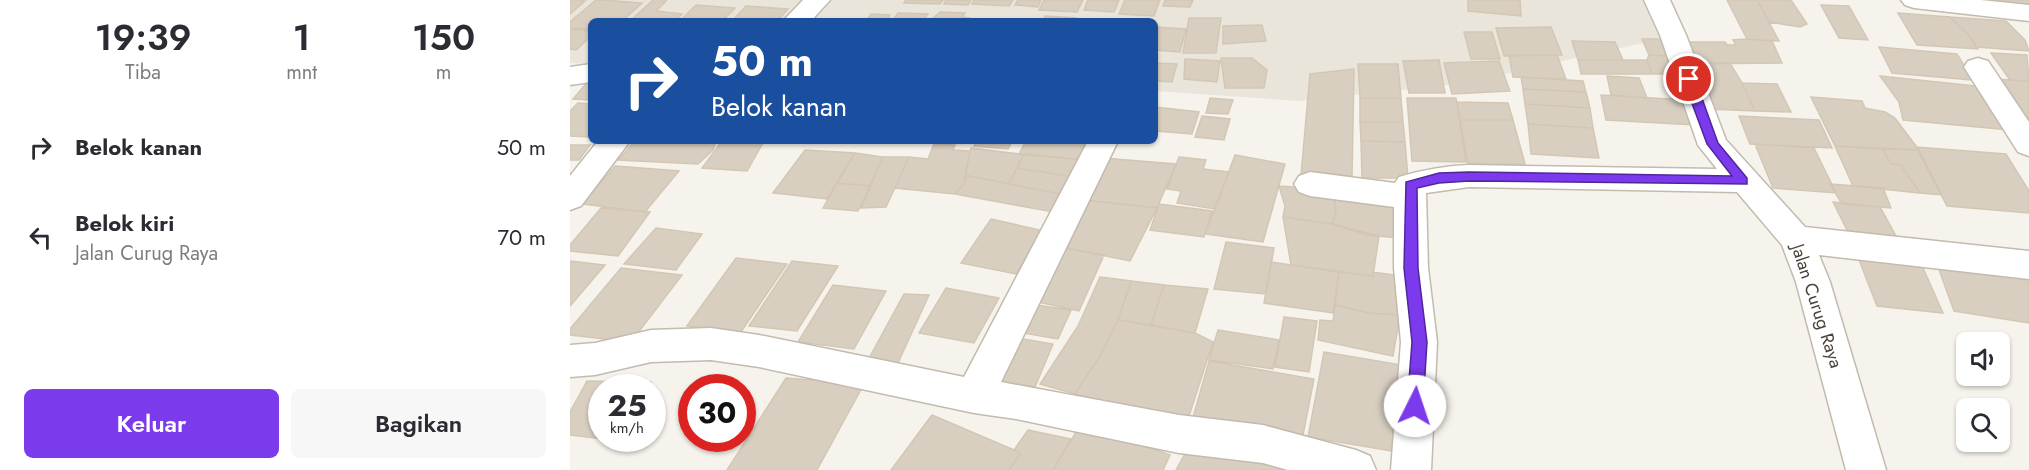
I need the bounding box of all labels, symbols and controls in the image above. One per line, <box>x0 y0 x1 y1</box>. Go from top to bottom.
text: 19:39 <box>95 11 191 63</box>
text: 1 <box>293 11 311 63</box>
text: 150 <box>412 11 475 63</box>
text: 50 m <box>711 31 813 92</box>
icon: right <box>612 42 690 120</box>
pin <box>1663 53 1714 104</box>
text: Tiba <box>125 58 161 87</box>
text: mnt <box>286 58 317 87</box>
text: m <box>436 58 451 87</box>
icon: arrive <box>1672 62 1705 95</box>
text: Belok kanan <box>711 87 847 126</box>
icon: right <box>24 131 57 164</box>
text: Belok kanan <box>75 131 202 163</box>
text: 50 m <box>497 131 546 163</box>
text: Belok kiri <box>75 207 174 239</box>
icon: left <box>24 221 57 254</box>
text: 70 m <box>497 221 546 253</box>
text: Jalan Curug Raya <box>75 239 218 268</box>
street label: Jalan Curug Raya <box>1784 239 1849 371</box>
map controls <box>1956 332 2010 452</box>
button: sound <box>1956 332 2010 386</box>
speed limit sign: 30 <box>678 374 756 452</box>
position arrow <box>1383 374 1447 438</box>
text: 25 <box>607 384 647 427</box>
button: Keluar <box>24 389 279 458</box>
button: Bagikan <box>291 389 546 458</box>
button: search <box>1956 398 2010 452</box>
text: km/h <box>610 417 644 439</box>

